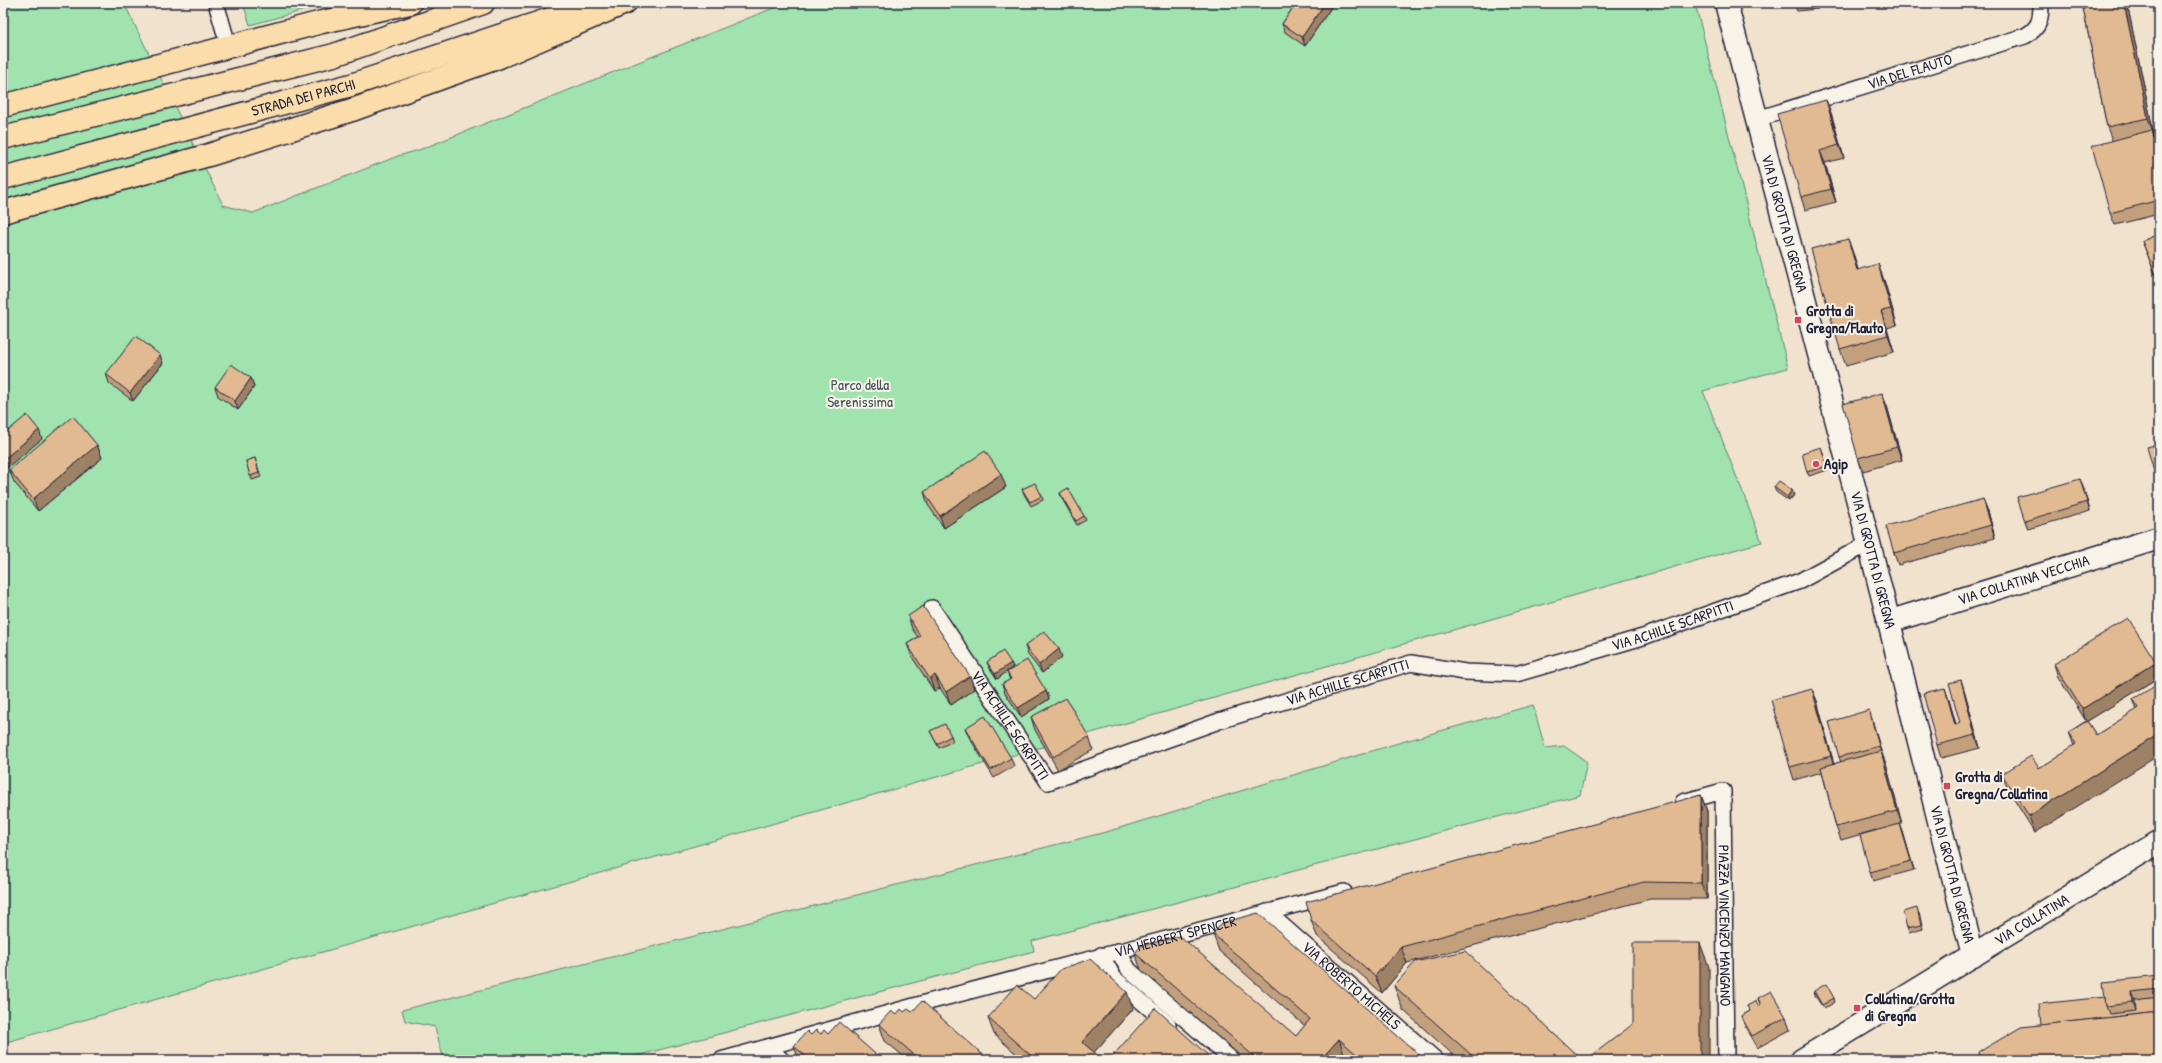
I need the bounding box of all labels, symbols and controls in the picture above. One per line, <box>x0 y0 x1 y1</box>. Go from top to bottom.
street label: VIA DEL FLAUTO <box>1865 48 1955 94</box>
street label: STRADA DEI PARCHI <box>249 73 358 121</box>
street label: VIA DI GROTTA DI GREGNA <box>1757 152 1813 295</box>
place label: Grotta di Gregna/Flauto <box>1806 300 1883 339</box>
marker: Grotta di Gregna/Flauto <box>1793 315 1803 325</box>
park label: Parco della Serenissima <box>827 374 893 412</box>
place label: Agip <box>1824 453 1848 475</box>
marker: Agip <box>1811 459 1821 469</box>
street label: VIA DI GROTTA DI GREGNA <box>1846 489 1901 632</box>
street label: VIA COLLATINA VECCHIA <box>1955 549 2092 610</box>
street label: VIA ACHILLE SCARPITTI <box>1609 595 1736 656</box>
street label: VIA ACHILLE SCARPITTI <box>1283 653 1412 710</box>
street label: VIA ACHILLE SCARPITTI <box>966 666 1055 784</box>
place label: Grotta di Gregna/Collatina <box>1955 766 2048 805</box>
marker: Grotta di Gregna/Collatina <box>1942 781 1952 791</box>
street label: VIA DI GROTTA DI GREGNA <box>1925 803 1980 946</box>
street label: PIAZZA VINCENZO MANGANO <box>1714 845 1736 1006</box>
street label: VIA COLLATINA <box>1990 888 2073 950</box>
street label: VIA HERBERT SPENCER <box>1112 910 1239 962</box>
street label: VIA ROBERTO MICHELS <box>1298 936 1405 1034</box>
place label: Collatina/Grotta di Gregna <box>1865 988 1954 1027</box>
marker: Collatina/Grotta di Gregna <box>1852 1003 1862 1013</box>

